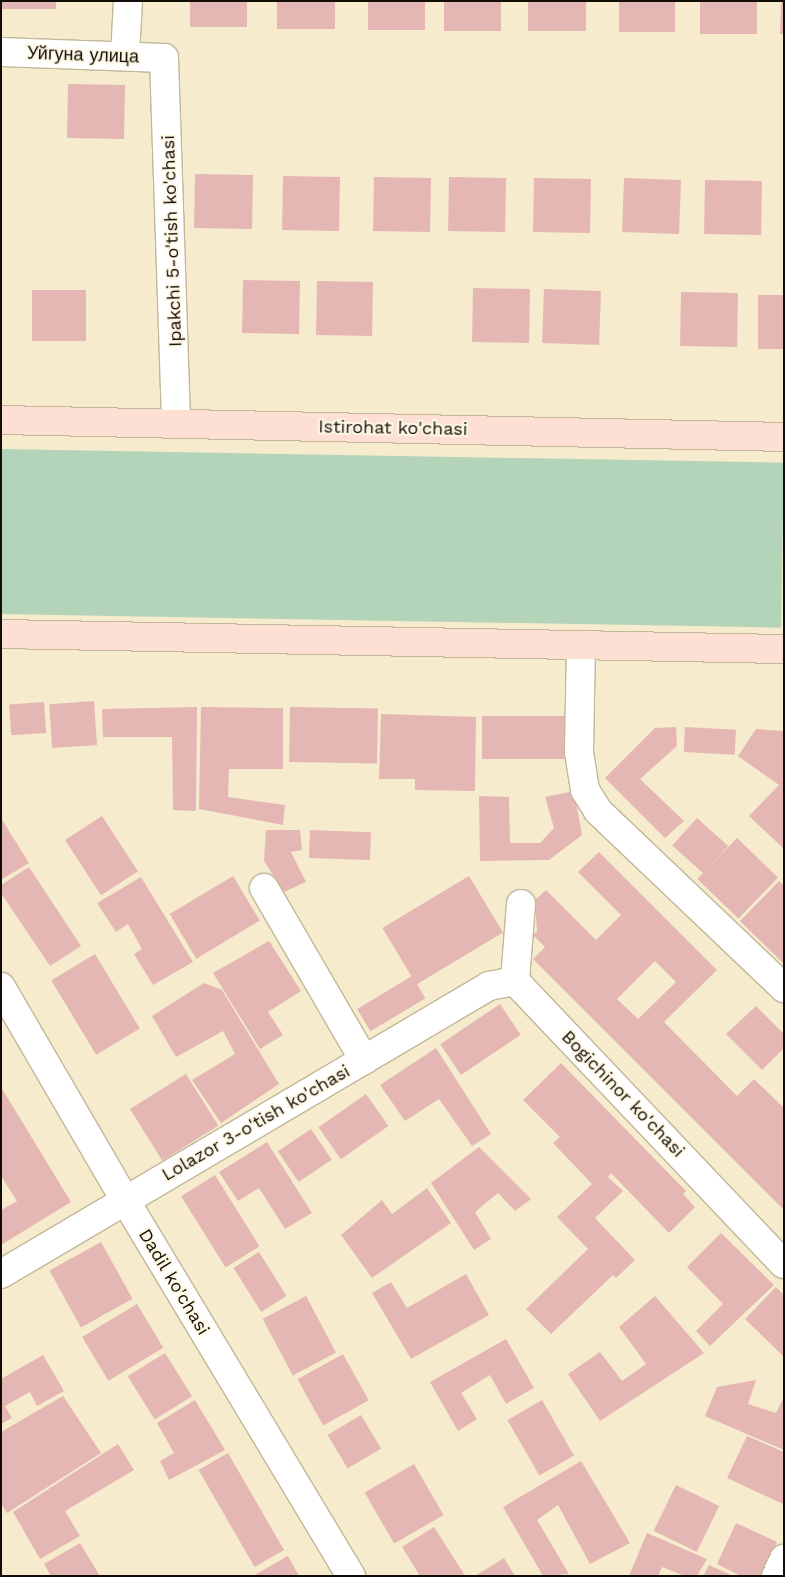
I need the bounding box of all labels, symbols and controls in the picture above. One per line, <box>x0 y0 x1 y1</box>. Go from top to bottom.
street label: Уйгуна улица <box>27 42 139 68</box>
street label: Ipakchi 5-o'tish ko'chasi <box>158 135 186 347</box>
street label: Istirohat ko'chasi <box>318 416 468 440</box>
street label: Bogichinor ko'chasi <box>557 1026 689 1162</box>
street label: Lolazor 3-o'tish ko'chasi <box>158 1060 354 1186</box>
street label: Dadil ko'chasi <box>134 1225 214 1339</box>

